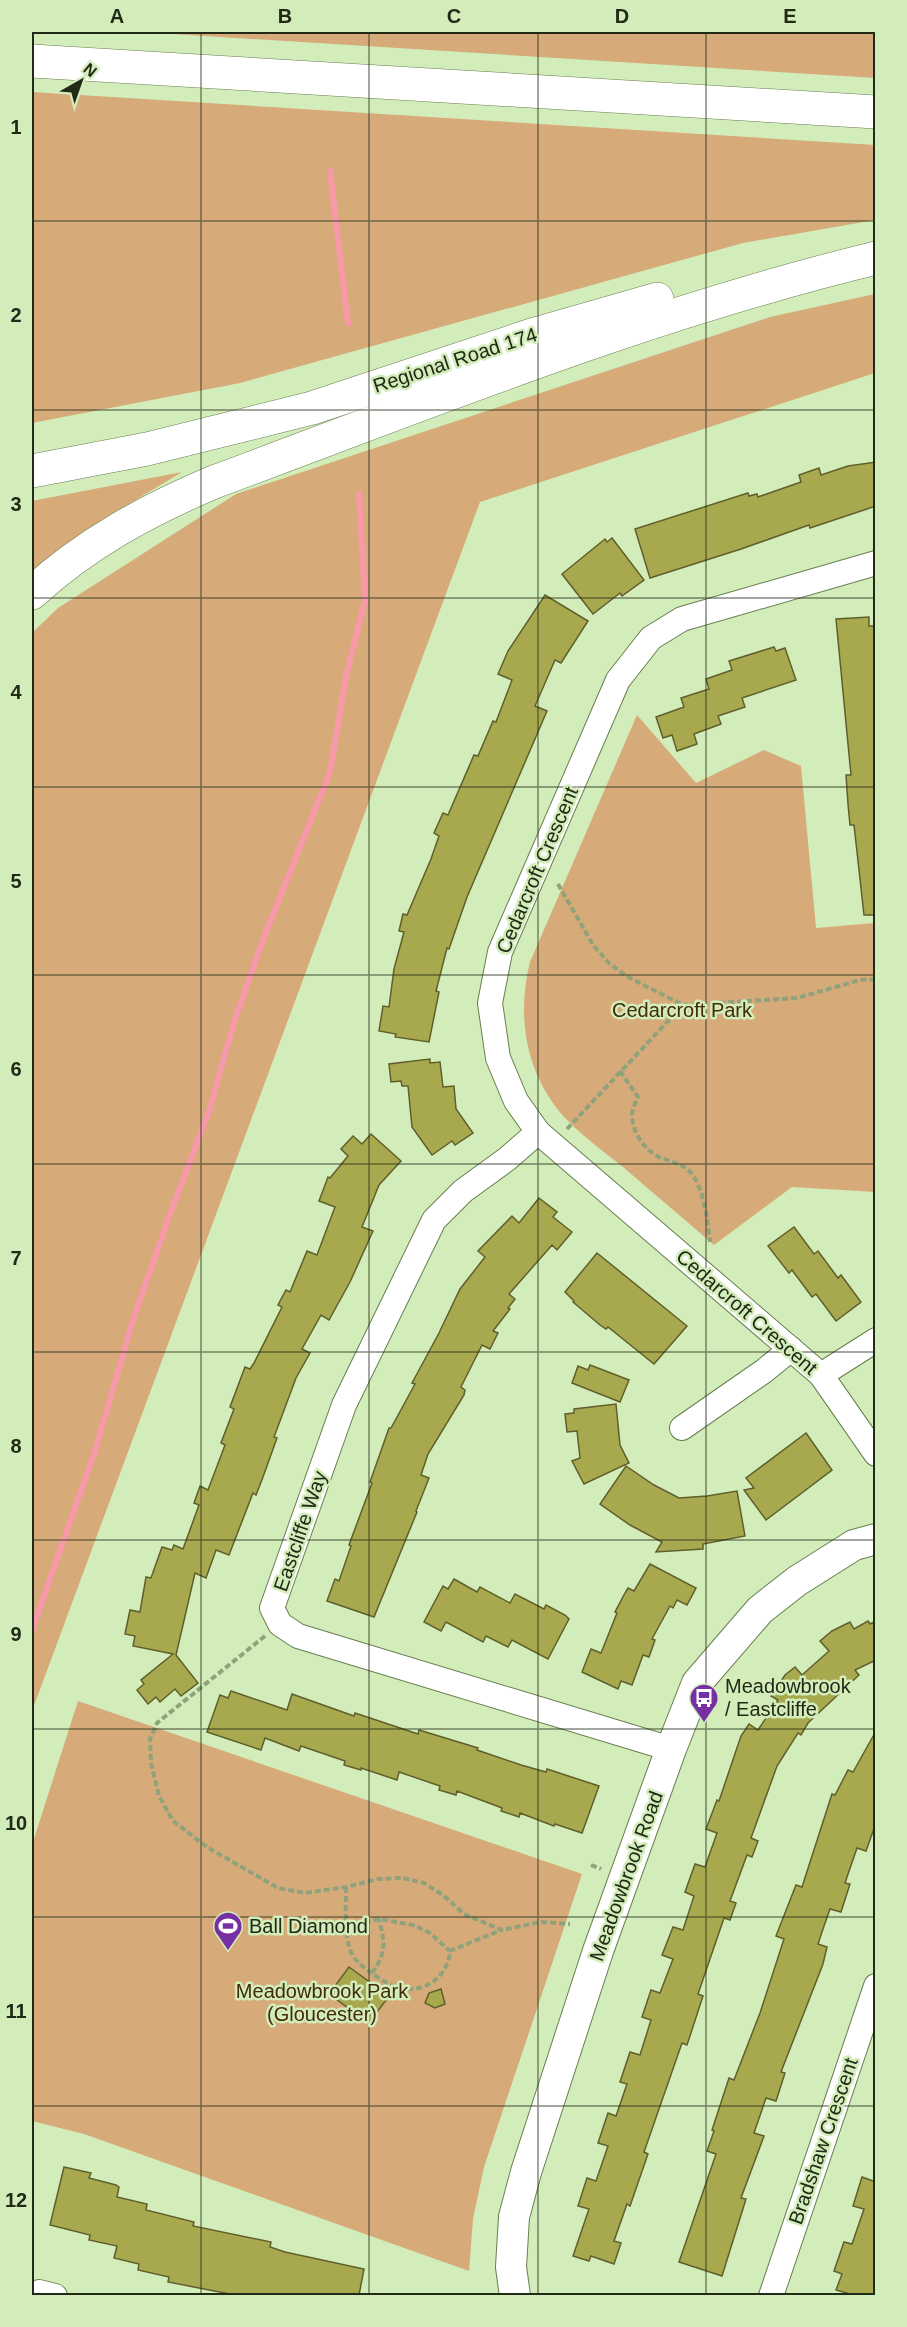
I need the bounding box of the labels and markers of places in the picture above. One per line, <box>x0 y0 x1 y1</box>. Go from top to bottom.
place label: Meadowbrook / Eastcliffe <box>725 1675 852 1720</box>
bus stop icon: Meadowbrook / Eastcliffe <box>688 1682 720 1724</box>
sports icon: Ball Diamond <box>212 1910 244 1952</box>
place label: Ball Diamond <box>249 1915 368 1937</box>

